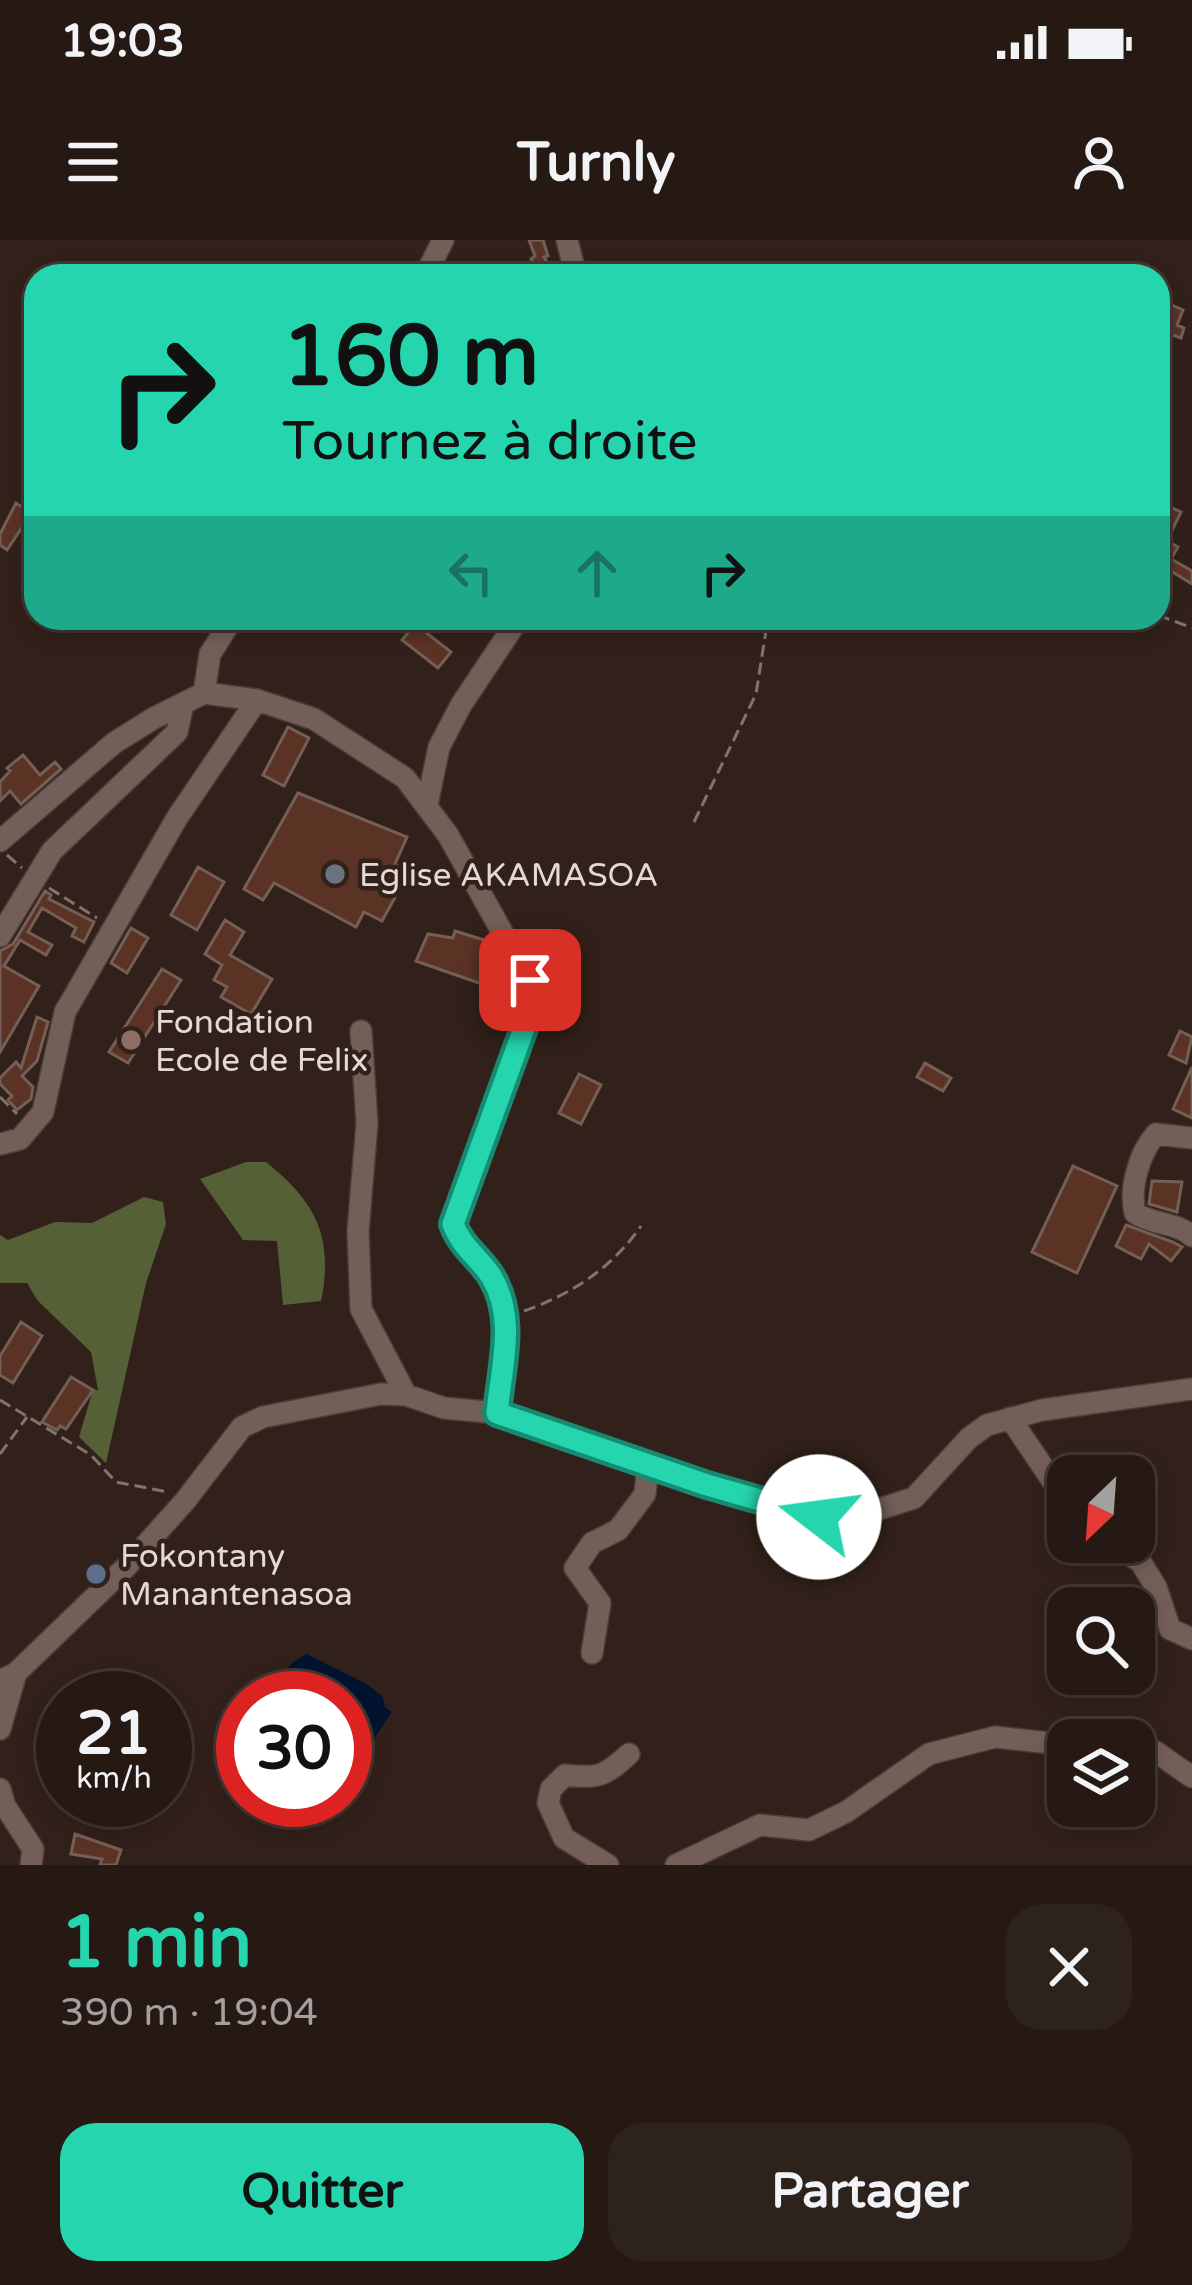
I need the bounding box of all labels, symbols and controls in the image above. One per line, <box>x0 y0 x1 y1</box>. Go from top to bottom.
text: 19:03 <box>60 15 185 69</box>
icon: menu <box>60 129 126 195</box>
icon: person <box>1066 129 1132 195</box>
text: Turnly <box>517 130 675 195</box>
text: 160 m <box>282 307 539 408</box>
icon: right <box>84 312 240 468</box>
text: Tournez à droite <box>282 409 698 474</box>
icon: left <box>438 540 504 606</box>
icon: ahead <box>564 540 630 606</box>
icon: right <box>690 540 756 606</box>
place label: Eglise AKAMASOA <box>359 856 658 895</box>
marker: Eglise AKAMASOA <box>322 861 348 887</box>
pin <box>479 929 581 1031</box>
icon: arrive <box>497 947 563 1013</box>
place label: Fondation Ecole de Felix <box>155 1003 368 1080</box>
marker: Fondation Ecole de Felix <box>118 1027 144 1053</box>
position arrow <box>756 1454 882 1580</box>
north arrow <box>1047 1455 1155 1563</box>
map controls <box>1047 1455 1155 1827</box>
place label: Fokontany Manantenasoa <box>120 1537 353 1614</box>
marker: Fokontany Manantenasoa <box>83 1561 109 1587</box>
button: search <box>1047 1587 1155 1695</box>
speed limit sign: 30 <box>216 1671 372 1827</box>
text: 21 <box>76 1698 152 1770</box>
button: layers <box>1047 1719 1155 1827</box>
text: km/h <box>76 1760 152 1797</box>
text: 1 min <box>60 1900 252 1987</box>
button: close <box>1006 1904 1132 2030</box>
text: 390 m · 19:04 <box>60 1989 318 2036</box>
button: Quitter <box>60 2123 584 2261</box>
button: Partager <box>608 2123 1132 2261</box>

